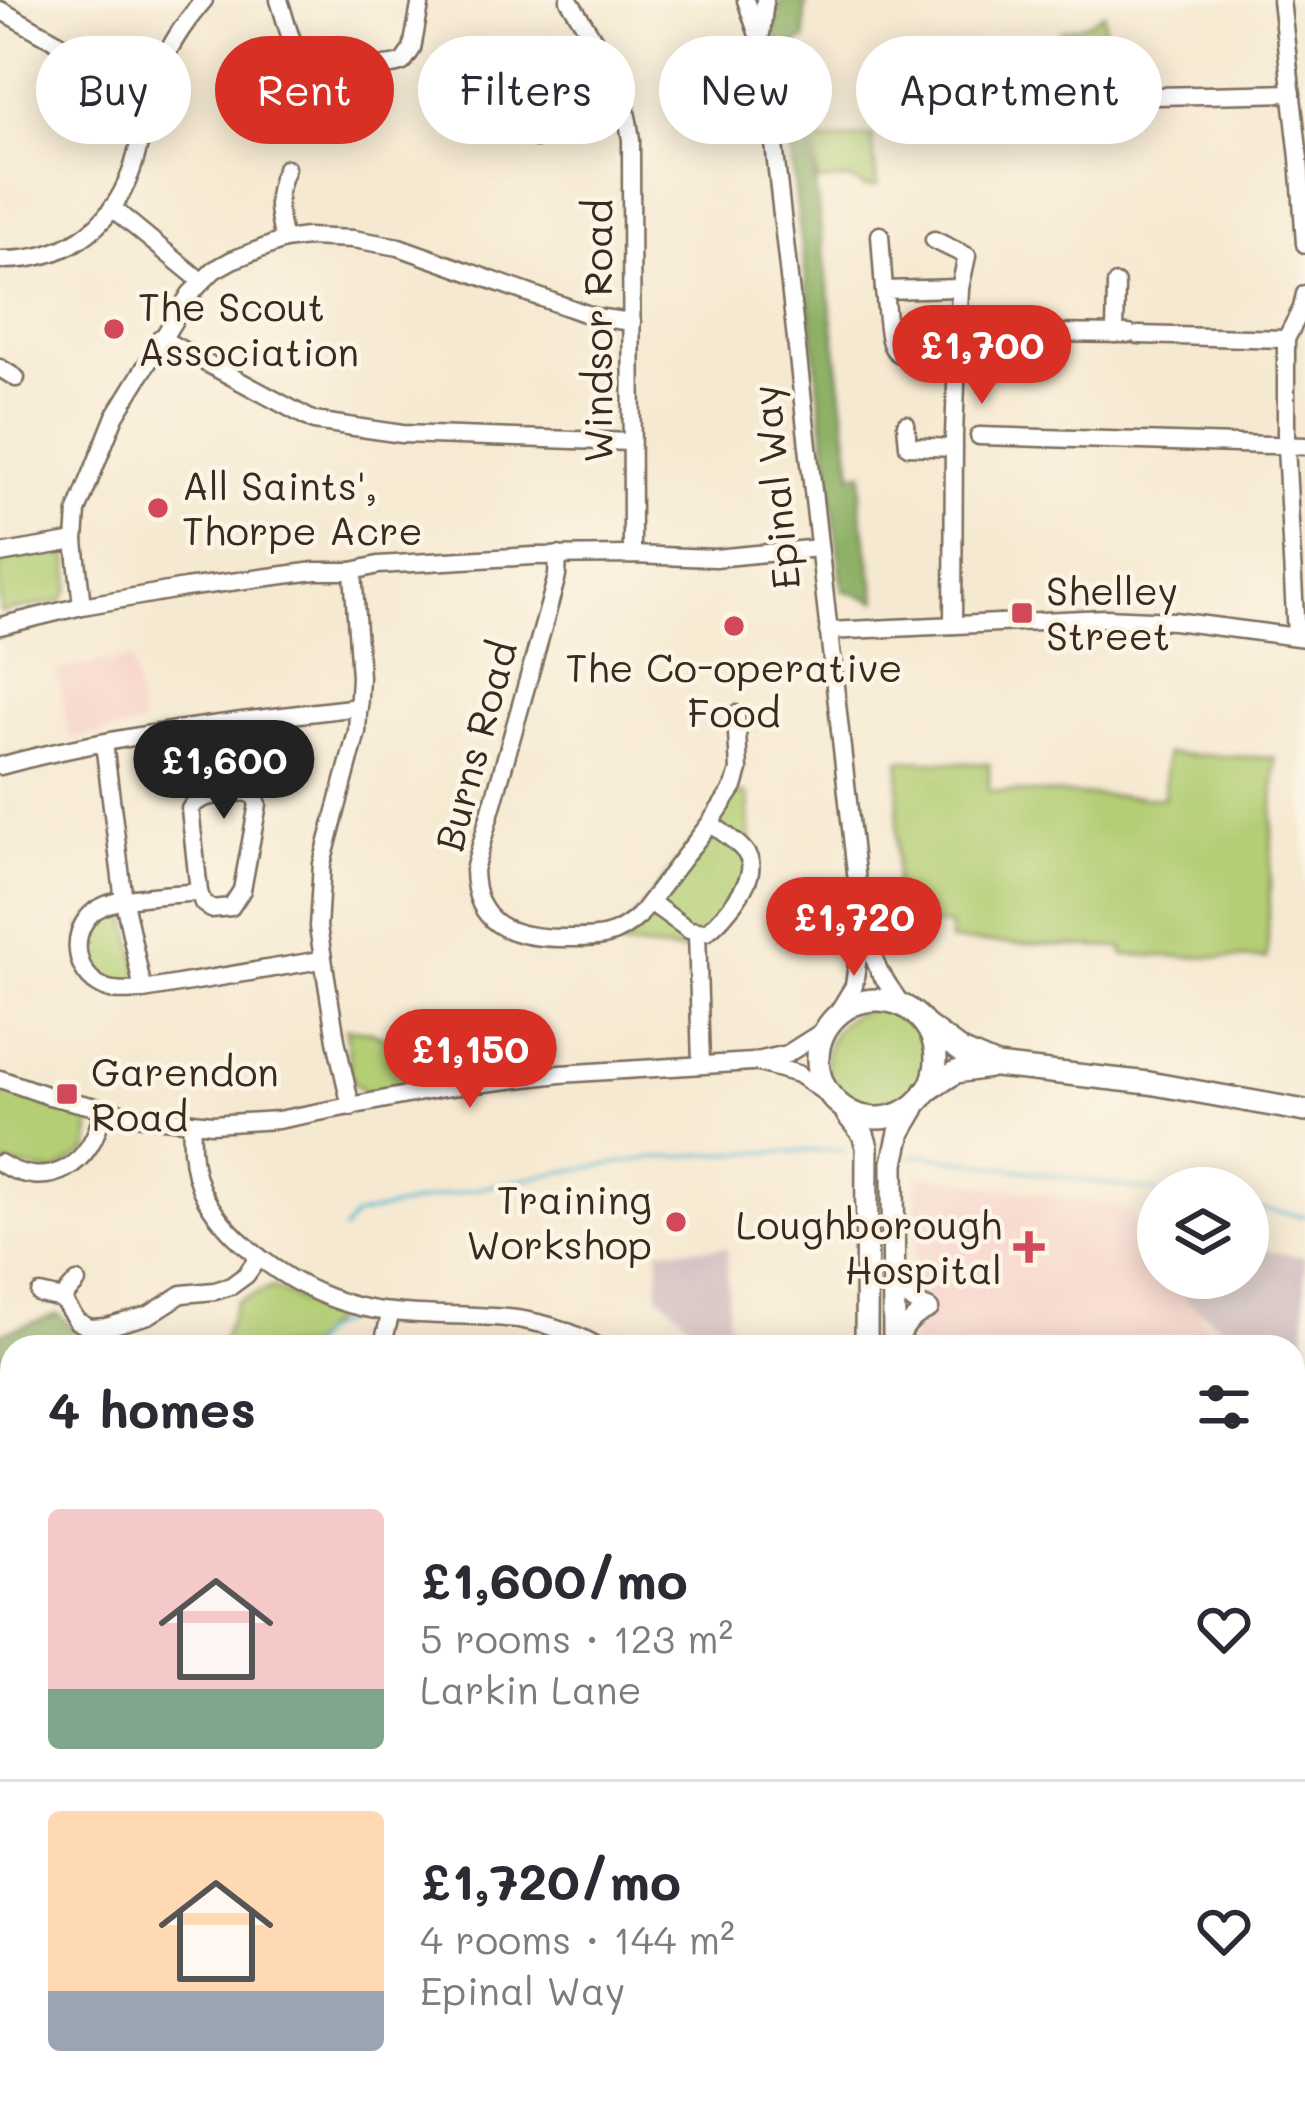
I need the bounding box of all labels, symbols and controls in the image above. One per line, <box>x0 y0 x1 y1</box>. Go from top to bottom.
chip: Buy <box>36 36 191 144</box>
chip: Rent <box>215 36 394 144</box>
chip: Filters <box>418 36 635 144</box>
chip: New <box>659 36 832 144</box>
chip: Apartment <box>856 36 1162 144</box>
street label: Windsor Road <box>571 199 622 463</box>
place label: The Scout Association <box>138 280 359 376</box>
pin: £1,700 <box>884 305 1080 407</box>
marker: The Scout Association <box>101 316 127 342</box>
text: £1,700 <box>919 318 1045 369</box>
street label: Epinal Way <box>738 382 811 592</box>
place label: All Saints', Thorpe Acre <box>182 459 423 555</box>
marker: All Saints', Thorpe Acre <box>145 495 171 521</box>
place label: Shelley Street <box>1046 564 1178 660</box>
marker: Shelley Street <box>1009 600 1035 626</box>
marker: The Co-operative Food <box>721 613 747 639</box>
street label: Burns Road <box>422 635 527 856</box>
place label: The Co-operative Food <box>566 641 902 737</box>
pin: £1,600 <box>126 720 322 822</box>
text: £1,600 <box>160 733 288 784</box>
pin: £1,720 <box>756 877 952 979</box>
text: £1,720 <box>793 890 915 941</box>
pin: £1,150 <box>372 1009 568 1111</box>
text: £1,150 <box>411 1022 529 1073</box>
place label: Garendon Road <box>91 1045 279 1141</box>
marker: Garendon Road <box>54 1081 80 1107</box>
map controls <box>1137 1167 1269 1299</box>
button: layers <box>1137 1167 1269 1299</box>
place label: Training Workshop <box>466 1173 652 1269</box>
place label: Loughborough Hospital <box>736 1198 1002 1294</box>
marker: Training Workshop <box>663 1209 689 1235</box>
marker: Loughborough Hospital <box>1013 1231 1045 1263</box>
text: 4 homes <box>48 1374 256 1441</box>
icon: filters <box>1191 1374 1257 1440</box>
text: £1,600/mo <box>420 1545 688 1612</box>
icon: home <box>144 1557 288 1701</box>
icon: heart <box>1191 1596 1257 1662</box>
text: 5 rooms · 123 m² <box>420 1612 733 1663</box>
text: Larkin Lane <box>420 1663 642 1714</box>
text: £1,720/mo <box>420 1846 681 1913</box>
icon: home <box>144 1859 288 2003</box>
icon: heart <box>1191 1898 1257 1964</box>
text: 4 rooms · 144 m² <box>420 1913 735 1964</box>
text: Epinal Way <box>420 1964 625 2015</box>

